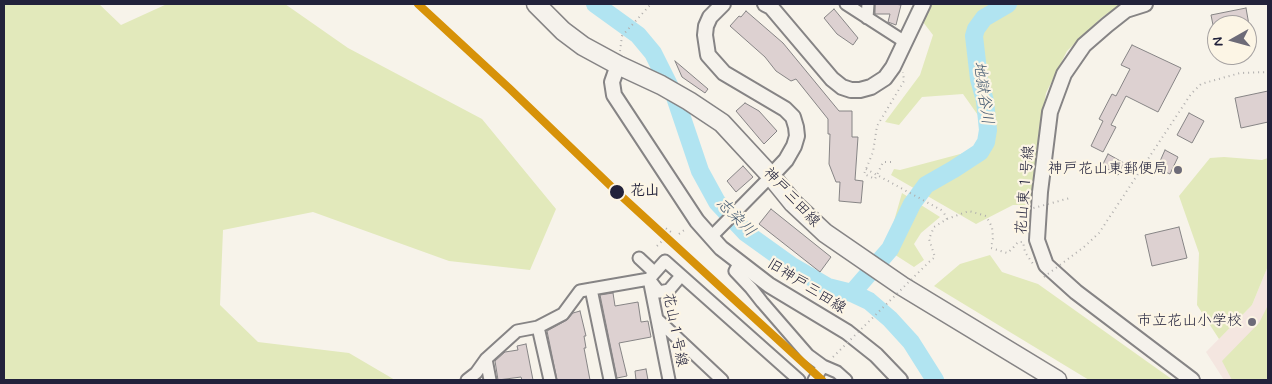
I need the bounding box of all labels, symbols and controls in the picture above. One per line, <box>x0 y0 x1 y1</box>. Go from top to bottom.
north arrow <box>1207 15 1257 65</box>
text: N <box>1209 36 1228 47</box>
water label: 地獄谷川 <box>968 60 996 126</box>
street label: 花山東１号線 <box>1013 144 1039 236</box>
place label: 神戸花山東郵便局 <box>1048 161 1168 179</box>
street label: 神戸三田線 <box>759 164 823 232</box>
marker: 神戸花山東郵便局 <box>1172 164 1184 176</box>
marker: 花山 <box>608 183 626 201</box>
place label: 花山 <box>630 183 660 201</box>
water label: 志染川 <box>711 194 759 242</box>
street label: 旧神戸三田線 <box>763 256 849 318</box>
street label: 花山１号線 <box>658 291 690 369</box>
place label: 市立花山小学校 <box>1137 313 1242 331</box>
marker: 市立花山小学校 <box>1246 316 1258 328</box>

